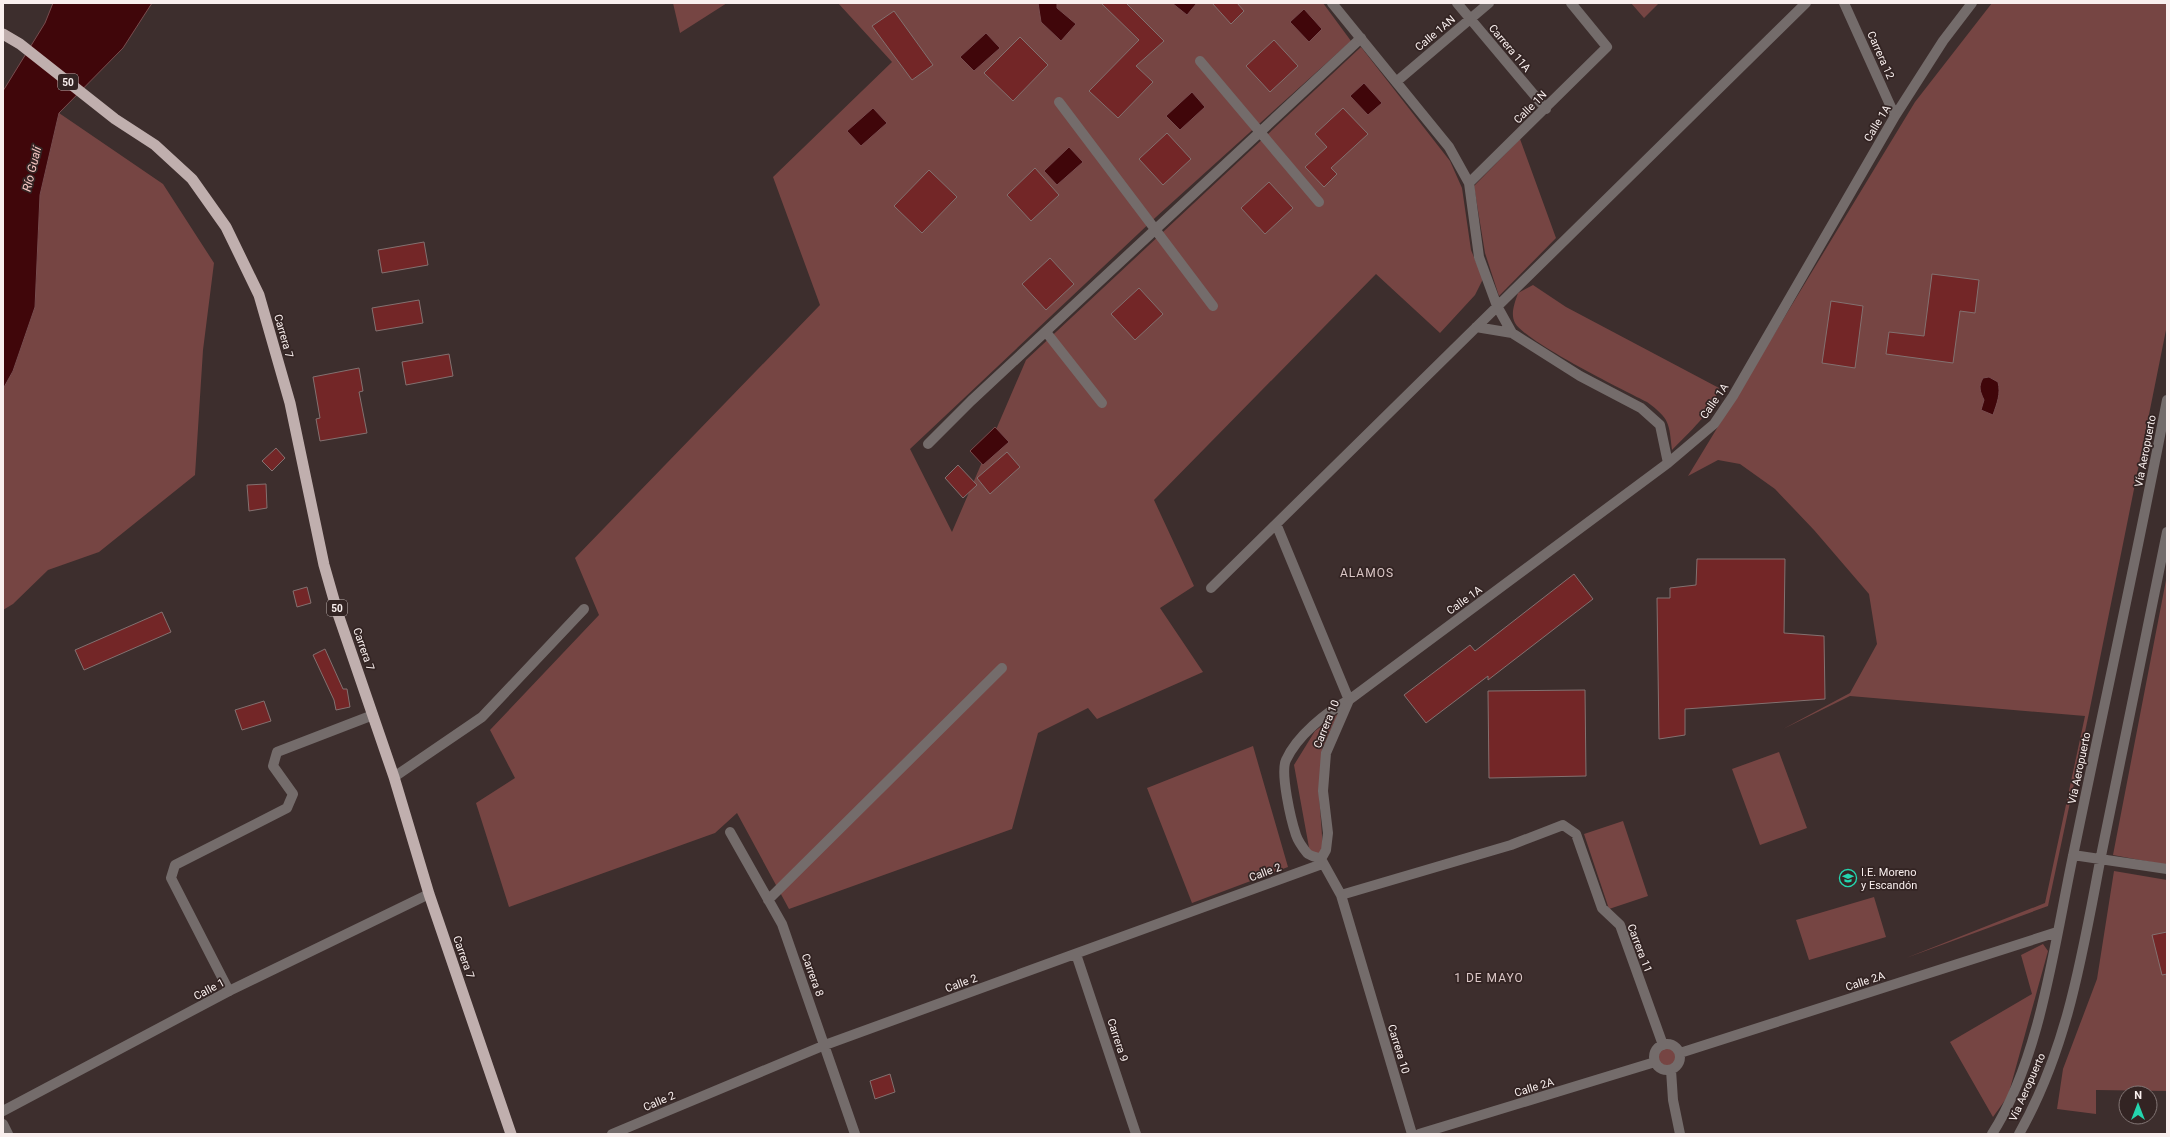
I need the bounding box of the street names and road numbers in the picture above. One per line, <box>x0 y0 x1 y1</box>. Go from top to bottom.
street label: Calle 1AN <box>1413 13 1458 54</box>
street label: Carrera 11A <box>1486 22 1534 75</box>
street label: Carrera 12 <box>1864 29 1897 81</box>
road number: 50 <box>58 74 78 90</box>
street label: Calle 1N <box>1511 88 1549 126</box>
street label: Calle 1A <box>1861 102 1894 144</box>
street label: Carrera 7 <box>271 313 296 359</box>
street label: Calle 1A <box>1697 380 1732 422</box>
street label: Vía Aeropuerto <box>2132 414 2159 488</box>
street label: Calle 1A <box>1444 583 1485 618</box>
road number: 50 <box>327 600 347 616</box>
street label: Carrera 7 <box>350 626 377 672</box>
street label: Carrera 10 <box>1311 698 1342 750</box>
street label: Vía Aeropuerto <box>2066 731 2093 805</box>
street label: Calle 2 <box>1247 861 1283 884</box>
street label: Carrera 11 <box>1624 922 1655 974</box>
street label: Carrera 7 <box>450 934 477 980</box>
street label: Carrera 8 <box>799 952 826 998</box>
street label: Calle 2A <box>1844 969 1887 994</box>
street label: Calle 2 <box>943 972 979 995</box>
street label: Calle 1 <box>192 976 227 1003</box>
street label: Carrera 9 <box>1104 1017 1131 1063</box>
street label: Carrera 10 <box>1385 1023 1412 1075</box>
street label: Vía Aeropuerto <box>2007 1051 2048 1123</box>
street label: Calle 2A <box>1513 1075 1556 1100</box>
street label: Calle 2 <box>641 1089 677 1114</box>

